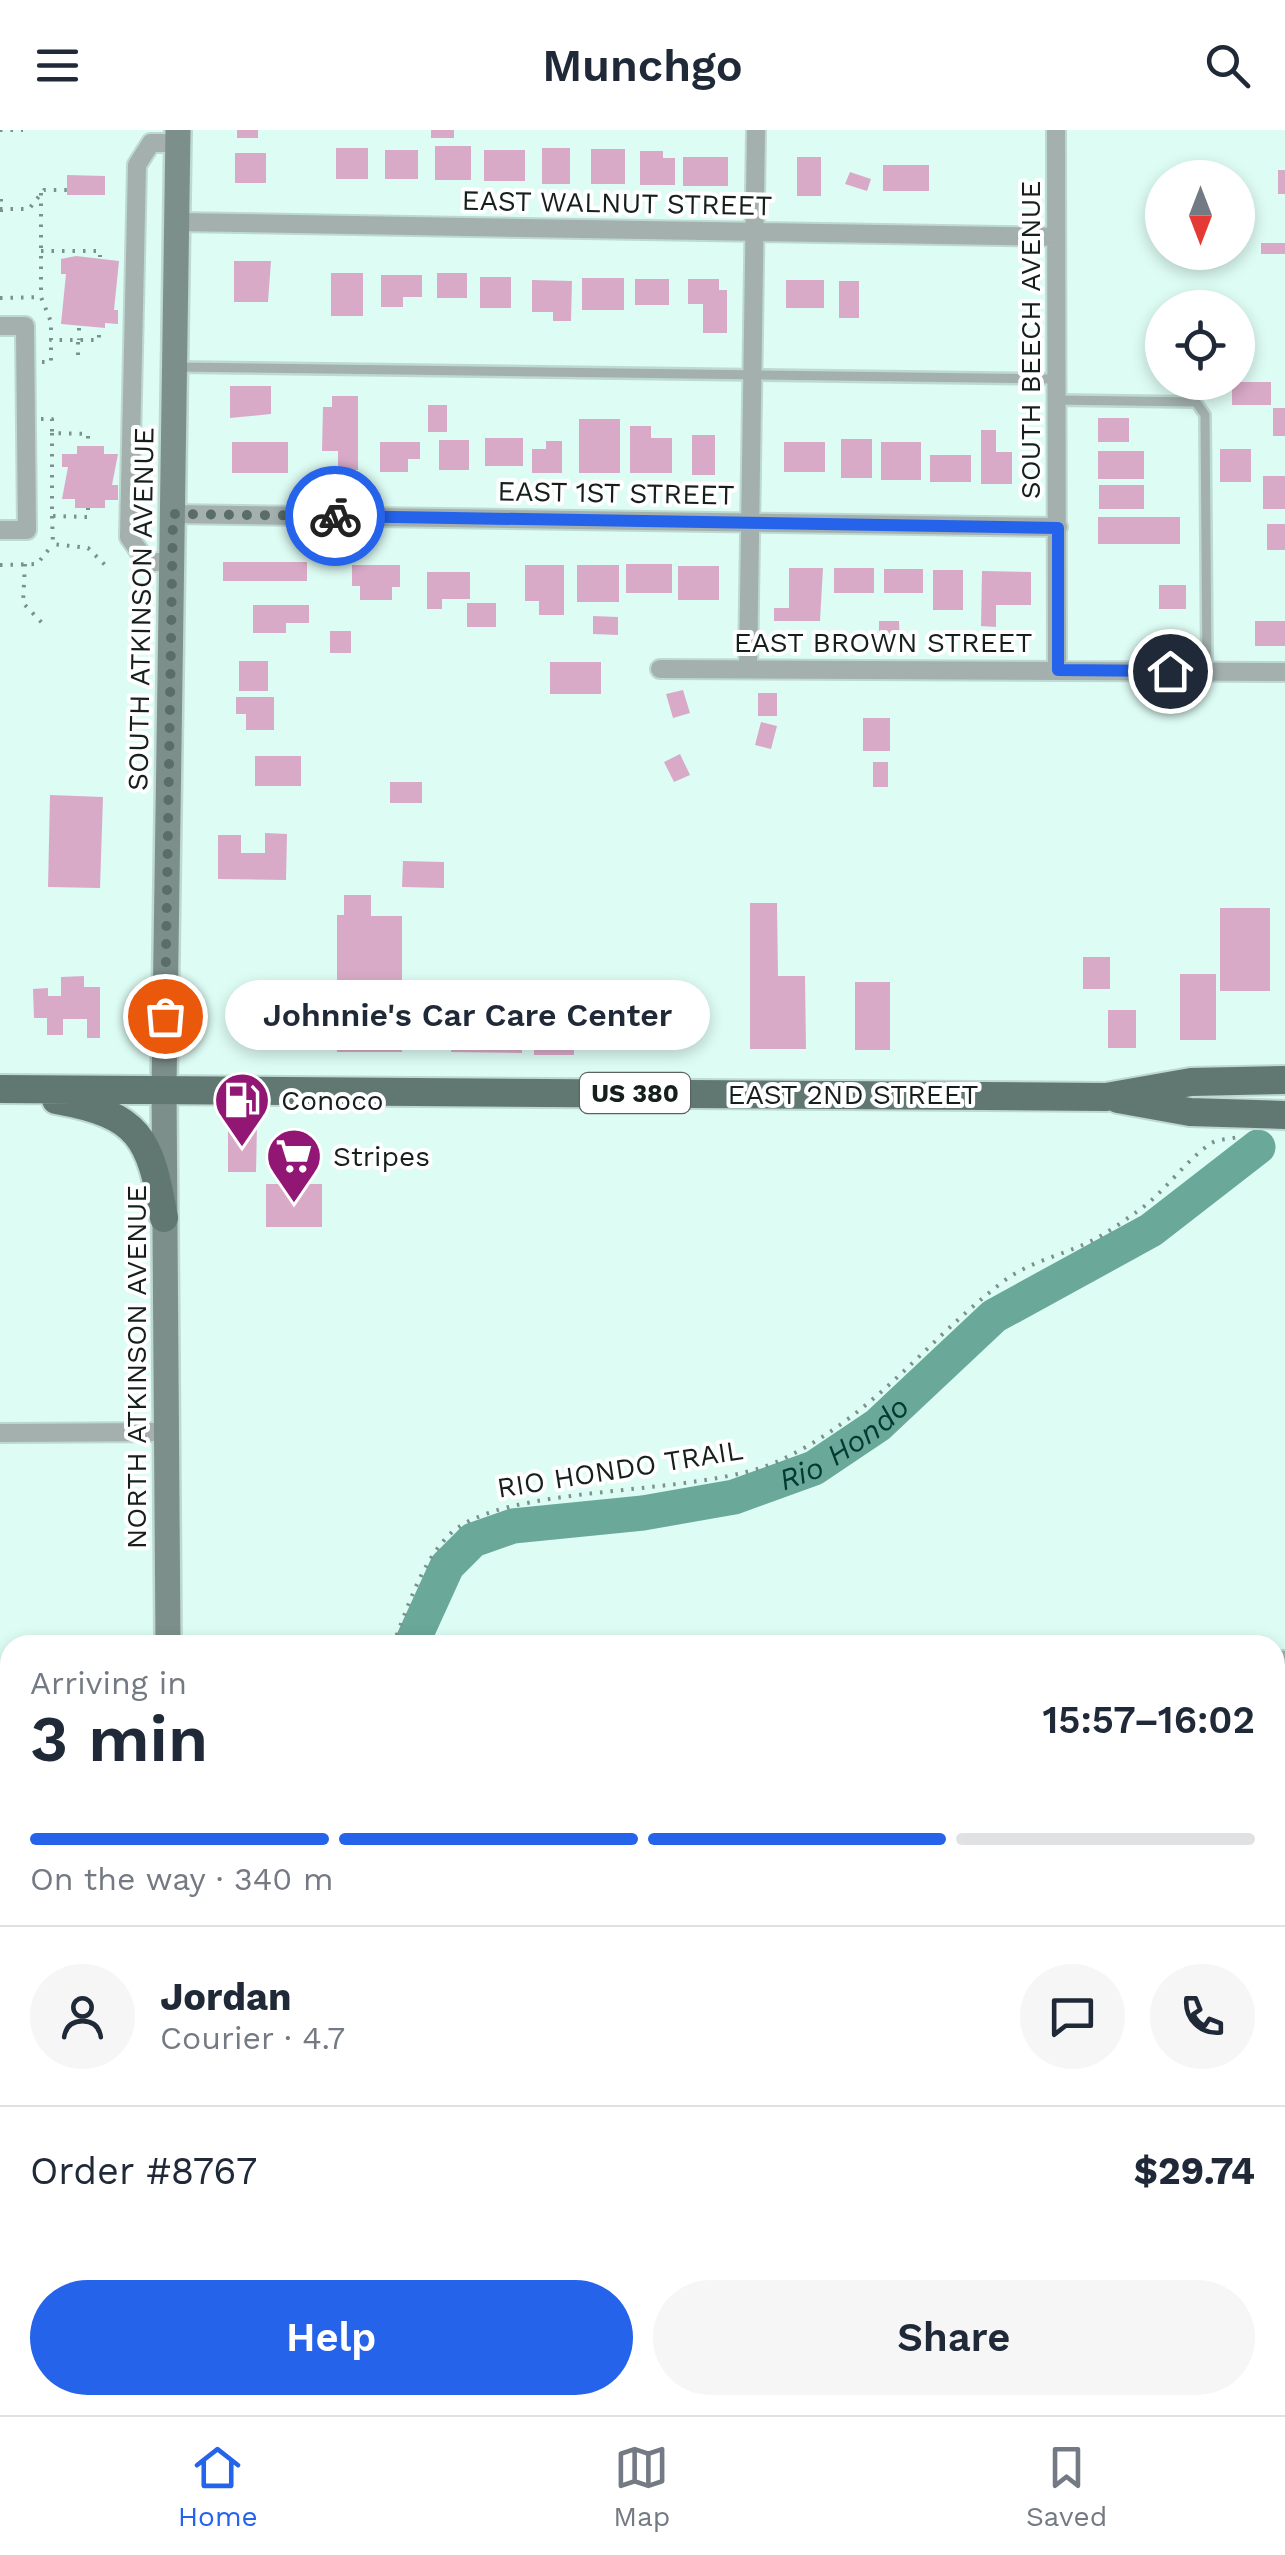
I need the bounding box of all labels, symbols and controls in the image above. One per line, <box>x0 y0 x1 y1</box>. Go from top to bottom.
icon: menu <box>30 38 85 93</box>
icon: search <box>1200 38 1255 93</box>
text: Munchgo <box>542 39 743 92</box>
north arrow <box>1145 160 1255 270</box>
map controls <box>1145 160 1255 400</box>
street label: SOUTH BEECH AVENUE <box>1014 181 1047 499</box>
street label: EAST WALNUT STREET <box>461 184 773 222</box>
button: locate <box>1145 290 1255 400</box>
street label: SOUTH ATKINSON AVENUE <box>121 427 161 791</box>
courier <box>285 466 385 566</box>
street label: EAST 1ST STREET <box>497 474 735 512</box>
icon: bike <box>308 489 363 544</box>
street label: EAST BROWN STREET <box>734 626 1032 659</box>
pin <box>1128 629 1213 714</box>
icon: home <box>1143 644 1198 699</box>
pin <box>123 974 208 1059</box>
callout: Johnnie's Car Care Center <box>225 981 710 1051</box>
icon: bag <box>138 989 193 1044</box>
text: Johnnie's Car Care Center <box>263 996 672 1034</box>
fuel station icon: Conoco <box>212 1070 272 1149</box>
road number: US 380 <box>580 1073 690 1113</box>
street label: EAST 2ND STREET <box>728 1078 978 1111</box>
place label: Conoco <box>281 1084 384 1117</box>
supermarket icon: Stripes <box>264 1126 324 1205</box>
place label: Stripes <box>333 1140 430 1173</box>
street label: NORTH ATKINSON AVENUE <box>120 1185 153 1549</box>
water label: Rio Hondo <box>774 1388 915 1497</box>
street label: RIO HONDO TRAIL <box>495 1433 745 1505</box>
text: Arriving in <box>30 1664 187 1702</box>
text: 15:57–16:02 <box>1042 1698 1255 1742</box>
text: 3 min <box>30 1701 208 1777</box>
text: On the way · 340 m <box>30 1860 334 1898</box>
button: person <box>30 1964 135 2069</box>
button: chat <box>1020 1964 1125 2069</box>
button: phone <box>1150 1964 1255 2069</box>
text: Jordan <box>160 1975 292 2019</box>
text: Courier · 4.7 <box>160 2019 345 2057</box>
text: Order #8767 <box>30 2149 257 2193</box>
text: $29.74 <box>1134 2149 1255 2193</box>
button: Help <box>30 2280 633 2395</box>
button: Share <box>653 2280 1255 2395</box>
tab: Home <box>178 2440 258 2533</box>
tab: Map <box>613 2440 670 2533</box>
tab: Saved <box>1026 2440 1107 2533</box>

